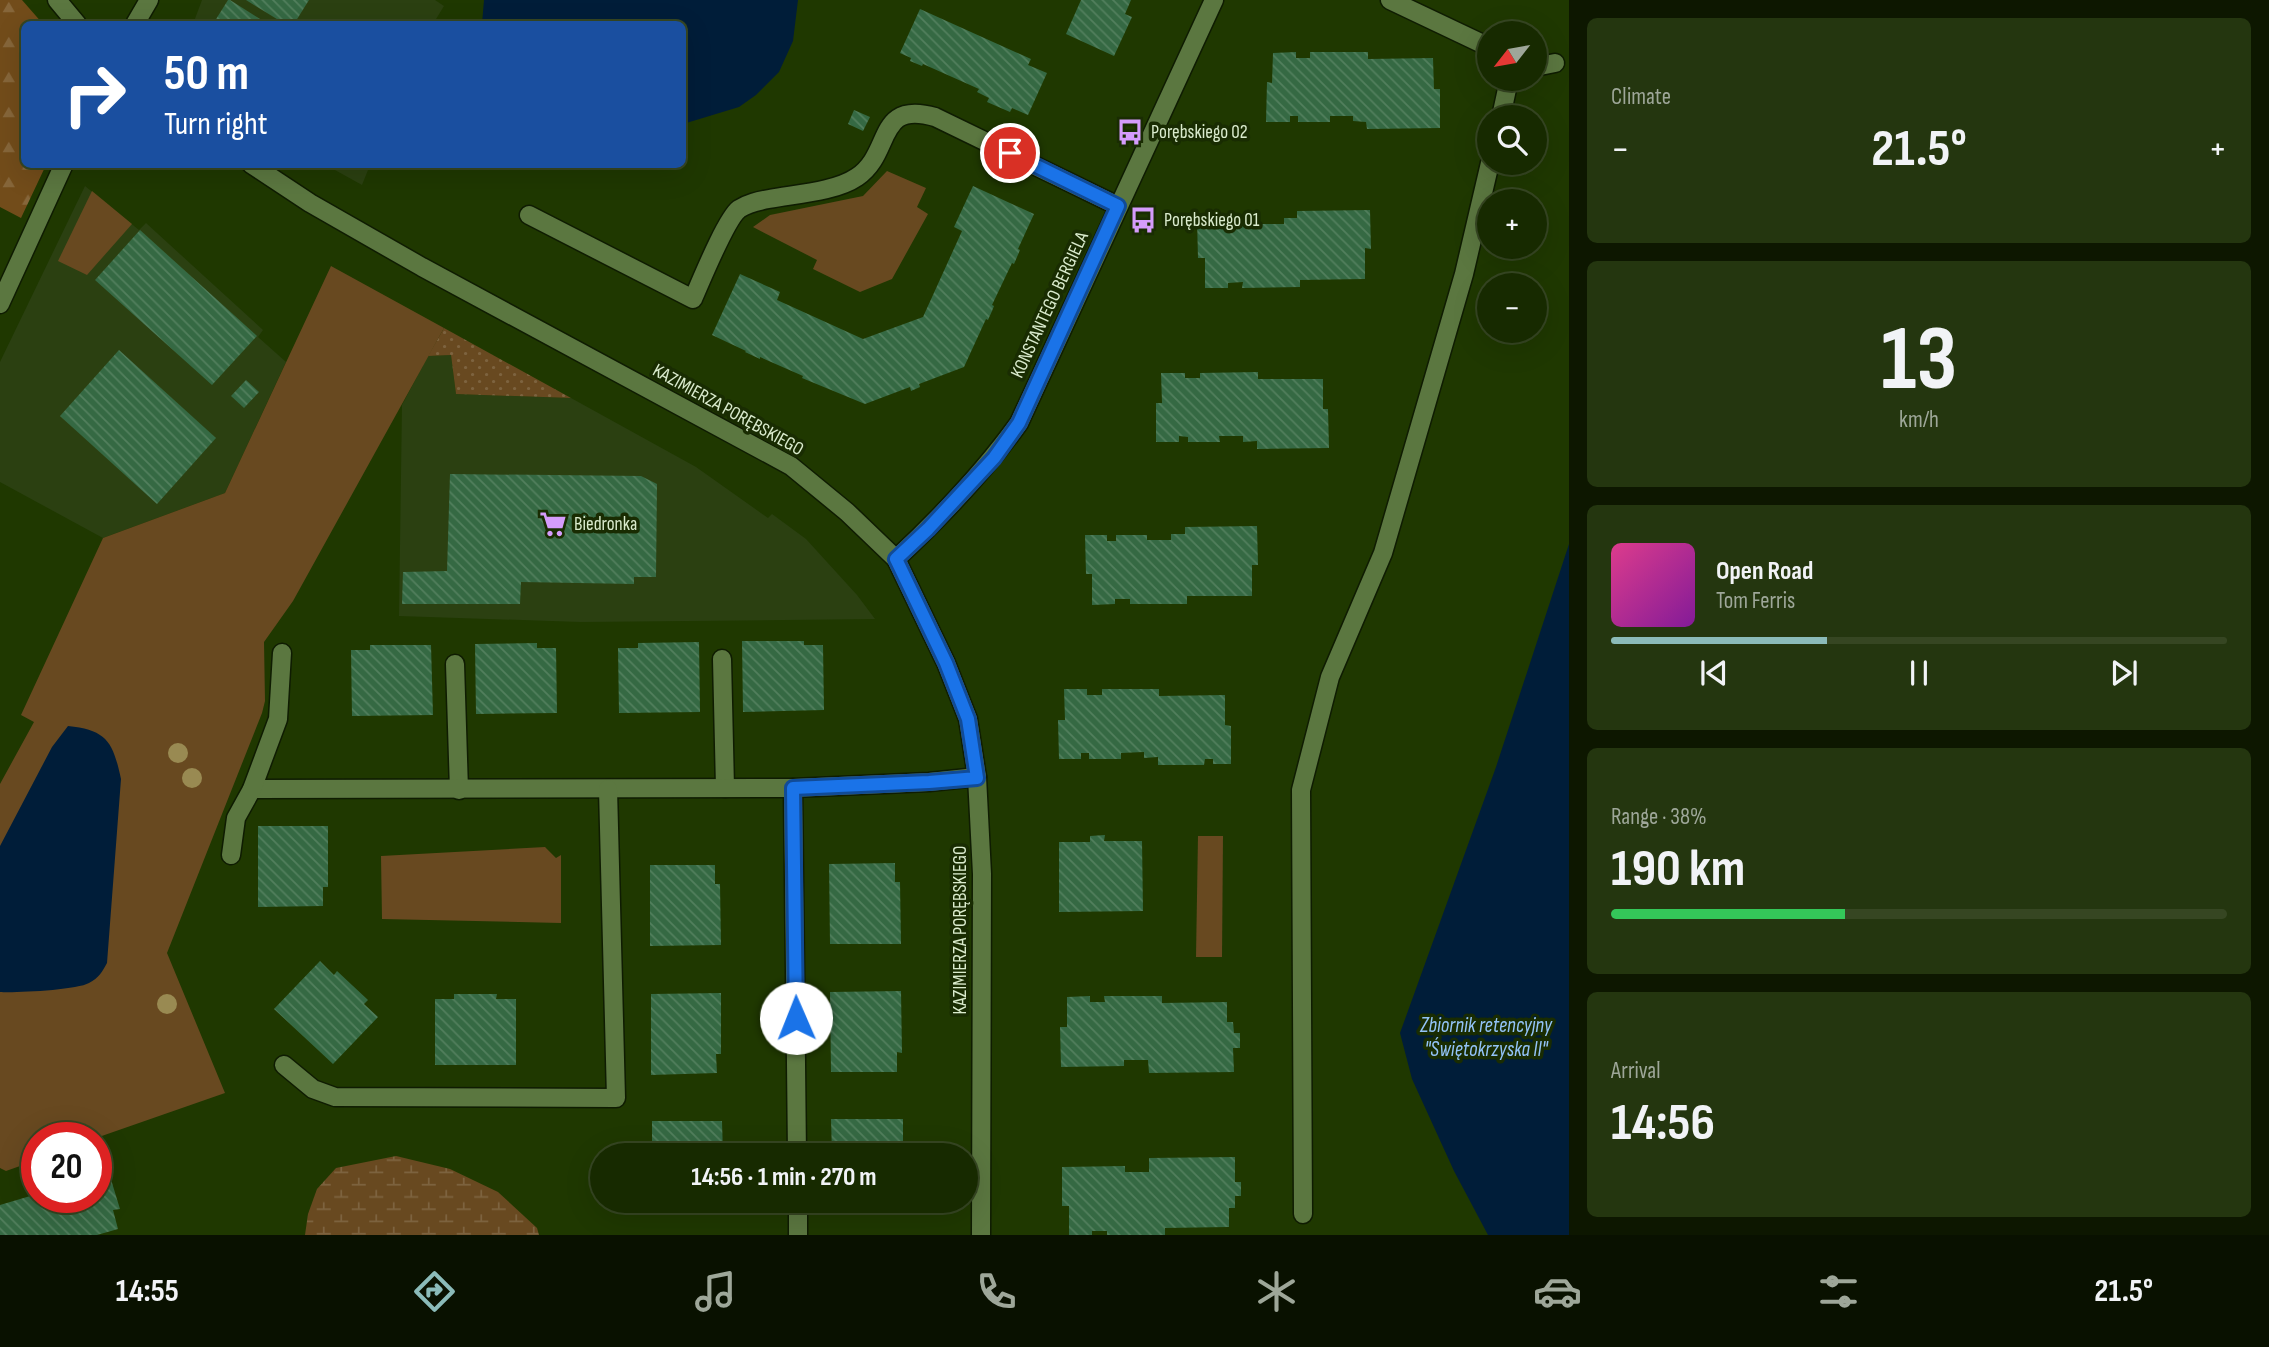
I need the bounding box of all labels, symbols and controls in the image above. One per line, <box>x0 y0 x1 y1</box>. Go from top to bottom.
north arrow <box>1477 21 1547 91</box>
map controls <box>1477 21 1547 343</box>
text: 50 m <box>164 45 249 104</box>
icon: right <box>49 49 140 140</box>
text: Climate <box>1611 83 1671 111</box>
text: Turn right <box>164 105 268 144</box>
button: search <box>1477 105 1547 175</box>
bus stop icon: Porębskiego 02 <box>1115 117 1145 147</box>
text: 21.5° <box>1871 118 1967 181</box>
place label: Porębskiego 02 <box>1151 121 1248 144</box>
pin <box>980 123 1040 183</box>
text: − <box>1611 127 1630 172</box>
text: + <box>2208 127 2227 172</box>
icon: arrive <box>991 134 1029 172</box>
button: + <box>1477 189 1547 259</box>
bus stop icon: Porębskiego 01 <box>1128 205 1158 235</box>
place label: Porębskiego 01 <box>1164 209 1260 232</box>
street label: KONSTANTEGO BERGIELA <box>1006 227 1094 382</box>
button: − <box>1477 273 1547 343</box>
text: 13 <box>1881 306 1957 415</box>
street label: KAZIMIERZA PORĘBSKIEGO <box>649 359 807 461</box>
text: km/h <box>1899 406 1939 434</box>
supermarket icon: Biedronka <box>538 509 568 539</box>
place label: Biedronka <box>574 513 637 536</box>
text: Open Road <box>1716 556 1813 587</box>
text: Tom Ferris <box>1716 587 1795 615</box>
icon: previous <box>1695 654 1733 692</box>
icon: pause <box>1900 654 1938 692</box>
icon: next <box>2105 654 2143 692</box>
text: Range · 38% <box>1611 803 1707 831</box>
text: 190 km <box>1611 838 1745 901</box>
street label: KAZIMIERZA PORĘBSKIEGO <box>949 846 972 1014</box>
position arrow <box>759 981 833 1055</box>
water label: Zbiornik retencyjny "Świętokrzyska II" <box>1419 1013 1553 1062</box>
text: Arrival <box>1611 1057 1660 1085</box>
text: 14:56 <box>1611 1092 1715 1155</box>
speed limit sign: 20 <box>21 1122 112 1213</box>
text: 14:56 · 1 min · 270 m <box>691 1162 877 1193</box>
icon: directions <box>410 1267 459 1316</box>
icon: music <box>691 1267 740 1316</box>
icon: phone <box>972 1267 1021 1316</box>
icon: climate <box>1252 1267 1301 1316</box>
icon: car <box>1533 1267 1582 1316</box>
icon: filters <box>1814 1267 1863 1316</box>
text: 14:55 <box>116 1272 179 1311</box>
text: 21.5° <box>2094 1272 2153 1311</box>

